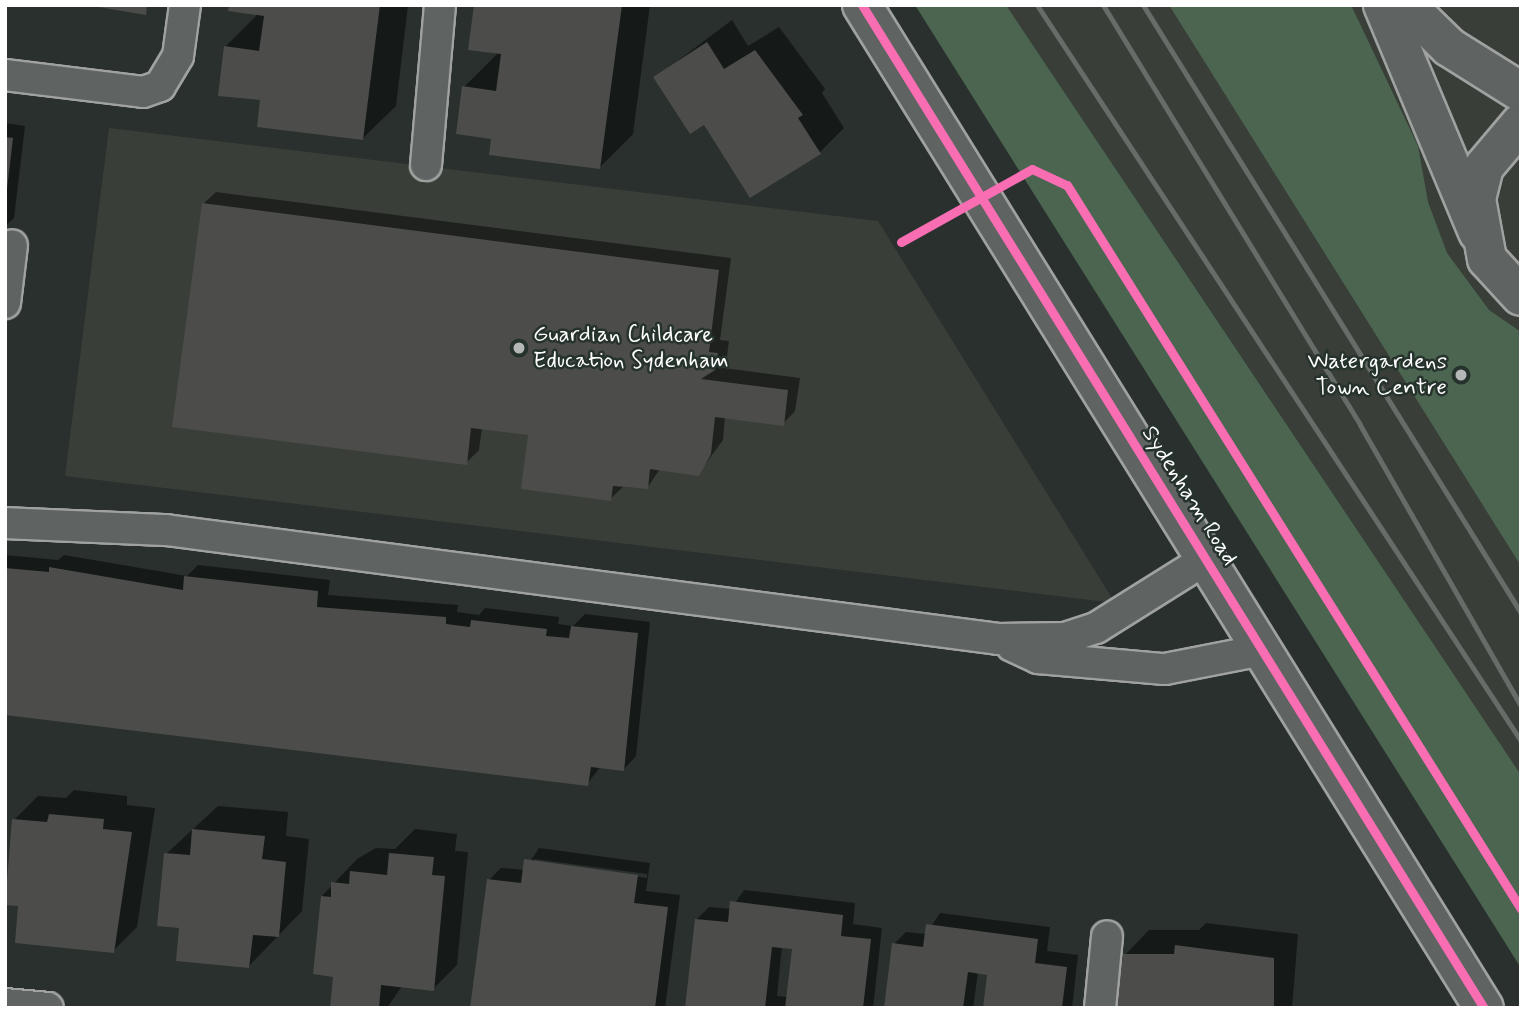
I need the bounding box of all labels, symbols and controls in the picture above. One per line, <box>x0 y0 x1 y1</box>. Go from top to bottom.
place label: Guardian Childcare Education Sydenham <box>533 321 738 375</box>
marker: Guardian Childcare Education Sydenham <box>511 340 527 356</box>
place label: Watergardens Town Centre <box>1308 348 1447 402</box>
marker: Watergardens Town Centre <box>1453 367 1469 383</box>
street label: Sydenham Road <box>1135 421 1243 571</box>

